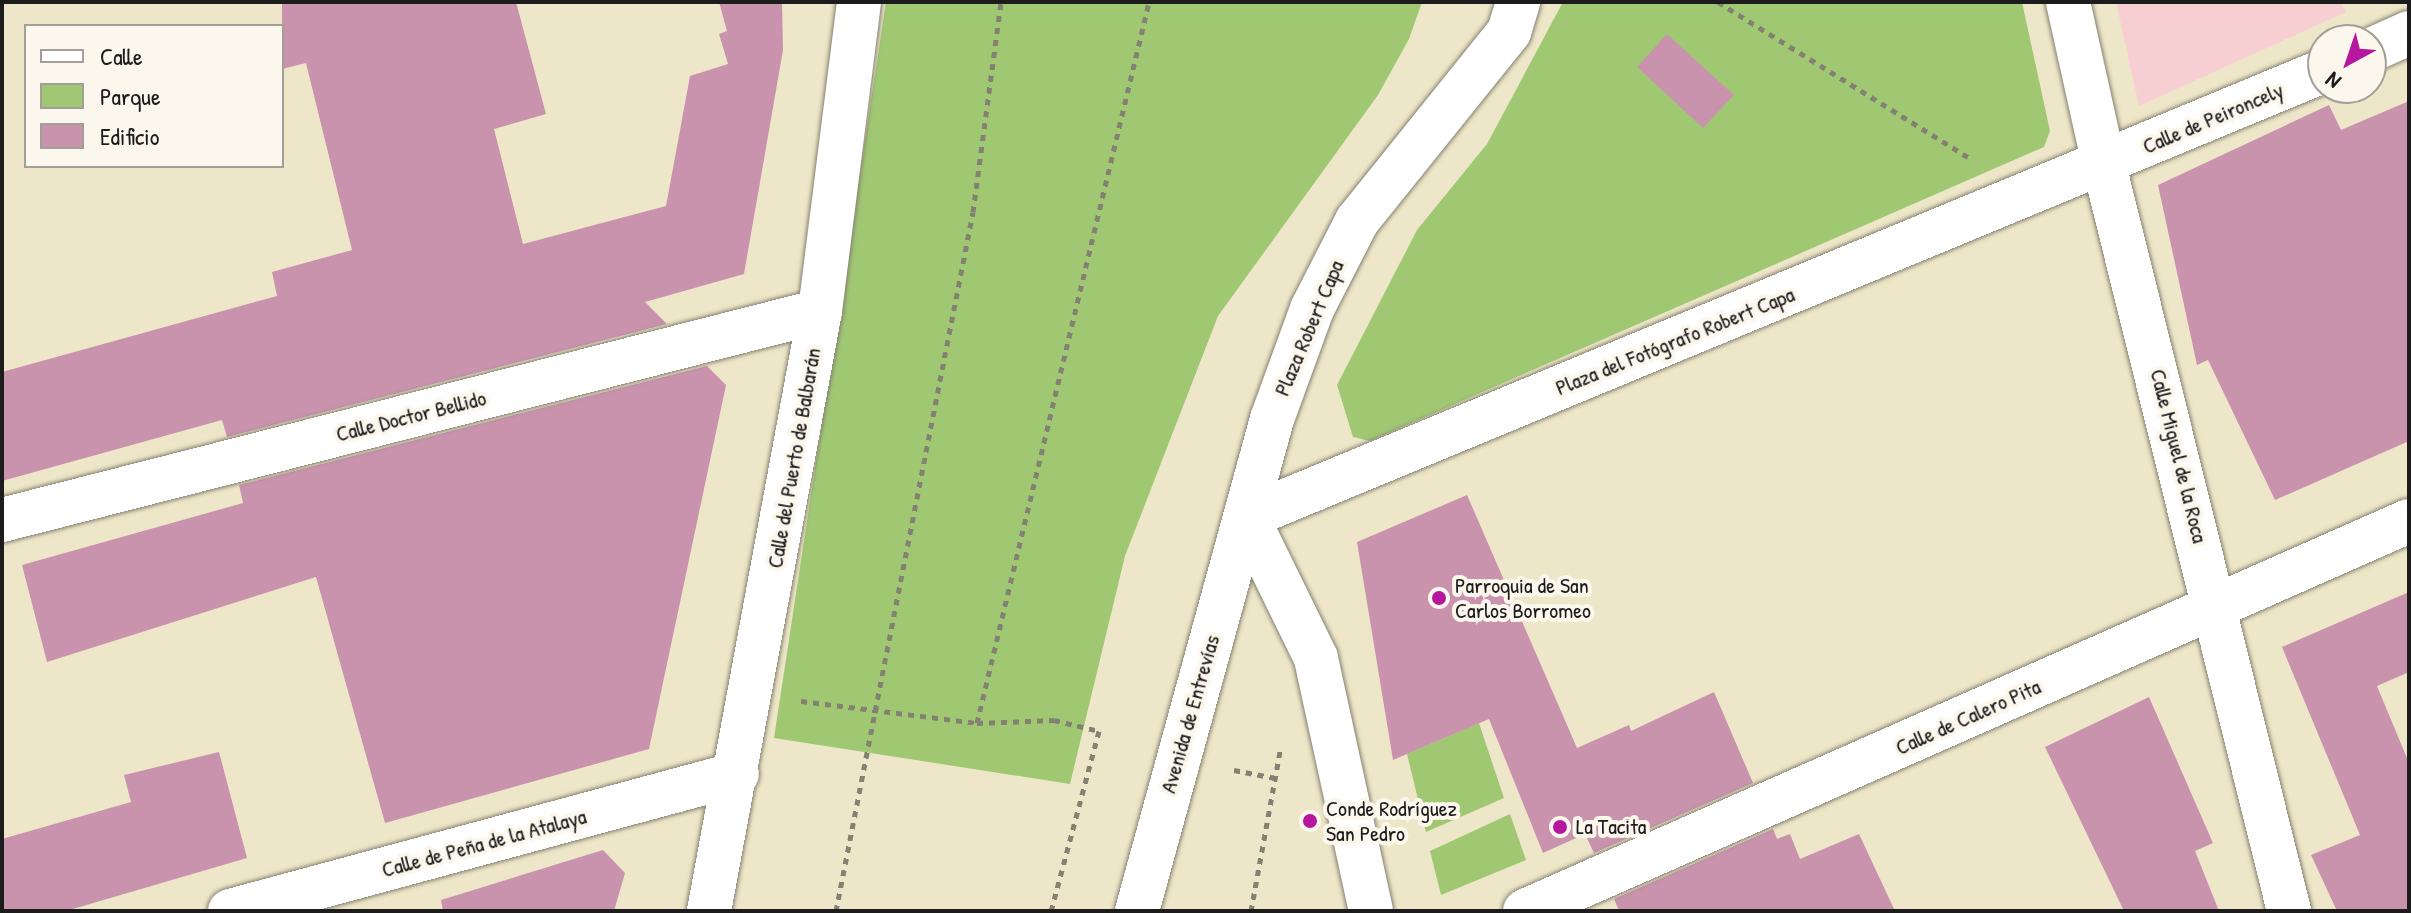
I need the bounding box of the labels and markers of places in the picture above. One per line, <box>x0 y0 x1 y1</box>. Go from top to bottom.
place label: Parroquia de San Carlos Borromeo <box>1455 572 1591 624</box>
marker: Parroquia de San Carlos Borromeo <box>1430 589 1448 607</box>
place label: Conde Rodríguez San Pedro <box>1326 795 1457 846</box>
marker: Conde Rodríguez San Pedro <box>1301 812 1319 830</box>
place label: La Tacita <box>1576 814 1646 840</box>
marker: La Tacita <box>1551 818 1569 836</box>

